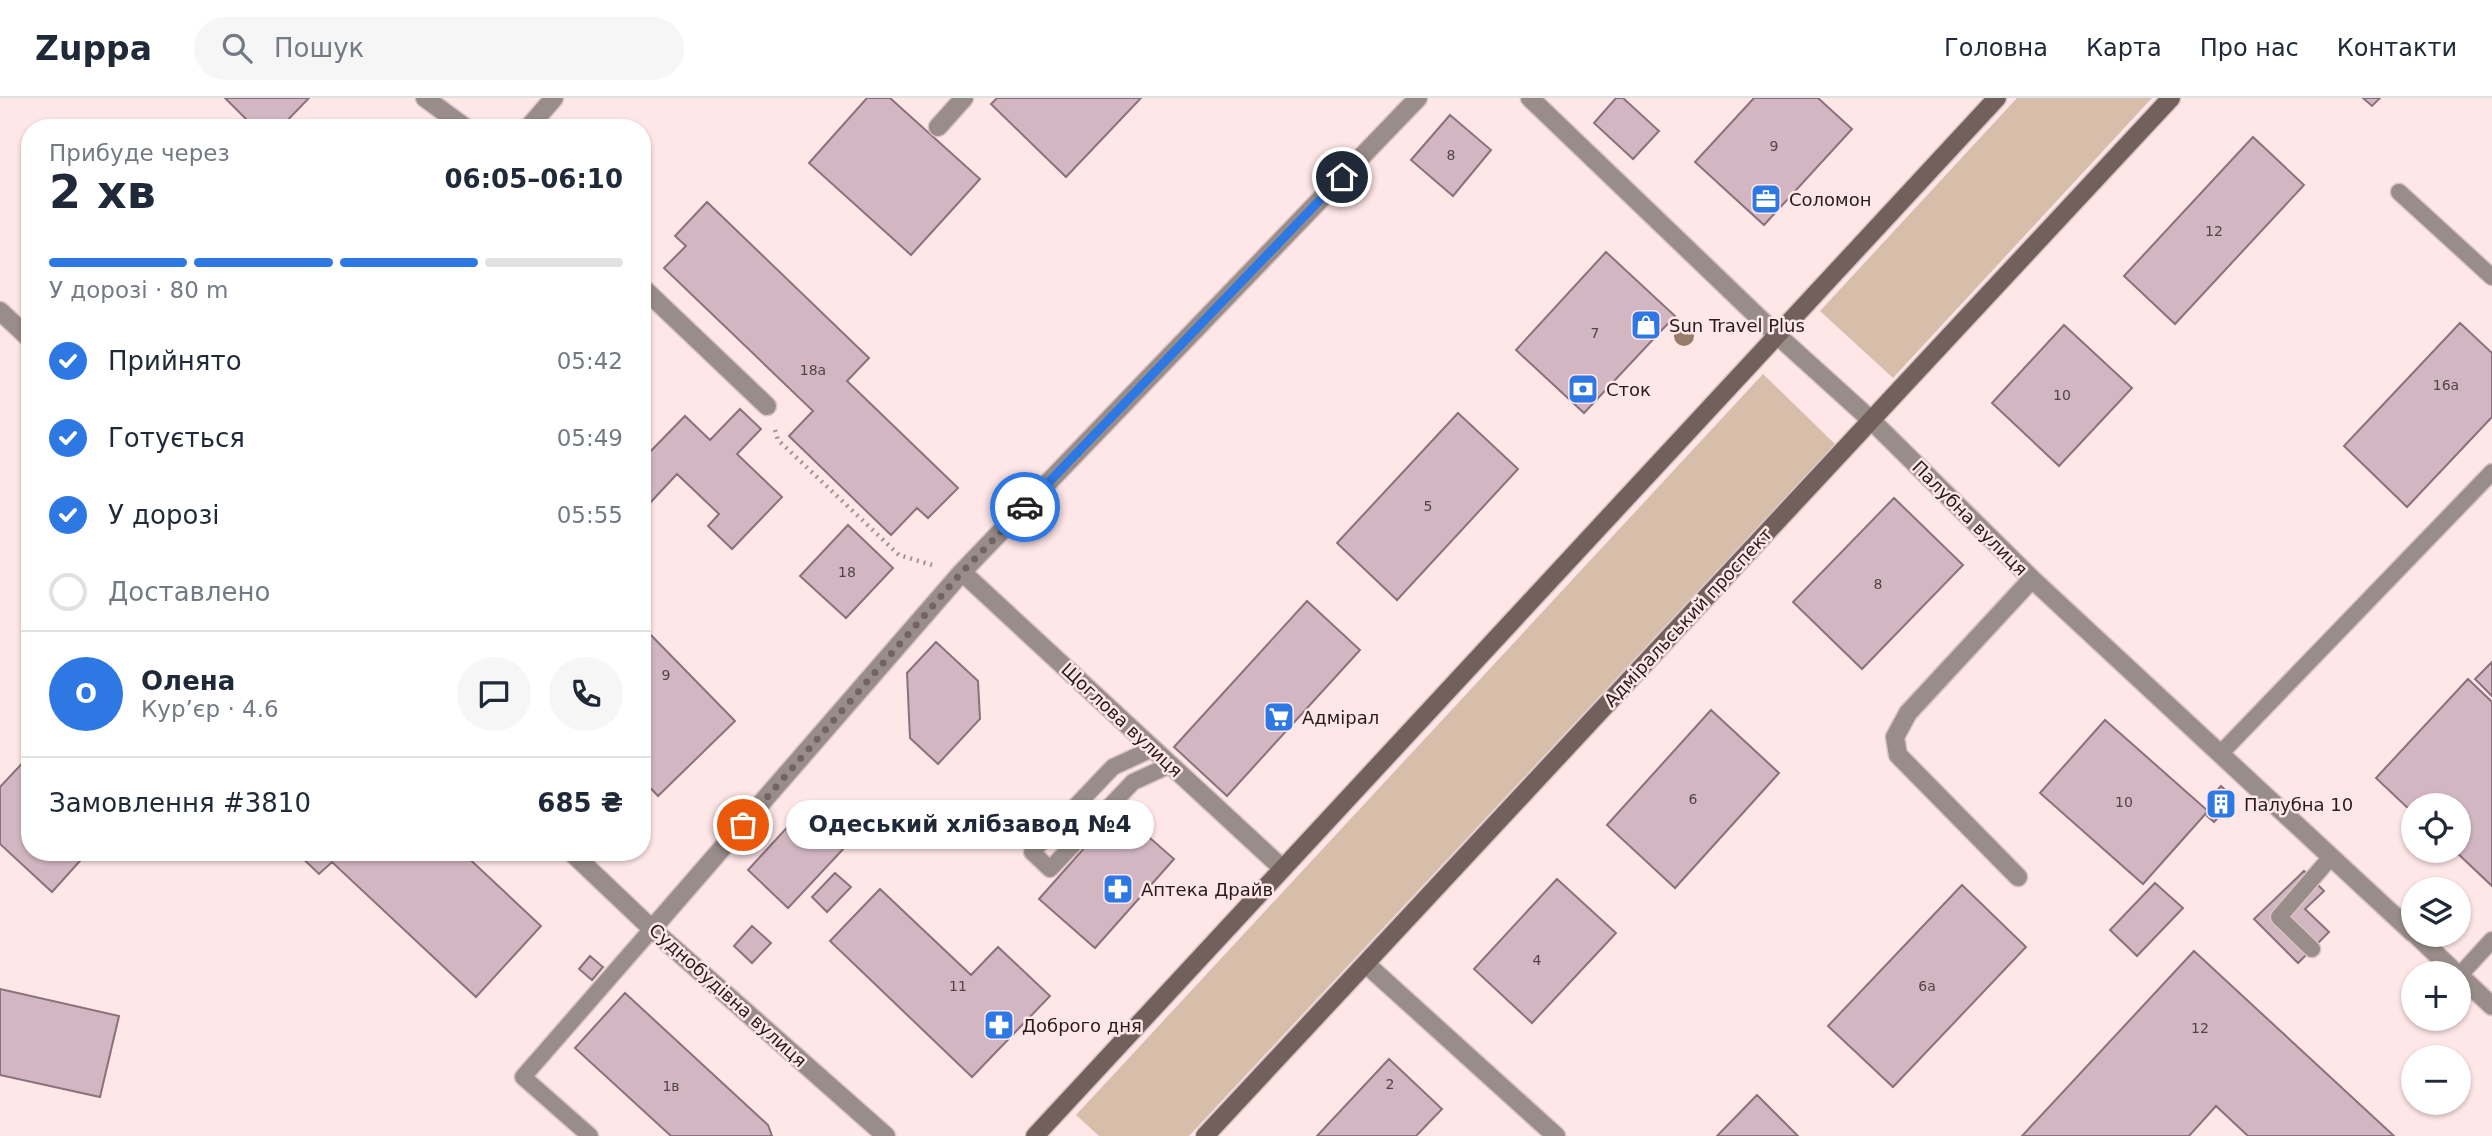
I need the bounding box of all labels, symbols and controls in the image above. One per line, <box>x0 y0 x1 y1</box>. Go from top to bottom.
search box <box>194 17 684 80</box>
text: Zuppa <box>35 29 152 68</box>
icon: search <box>218 29 256 67</box>
text: Пошук <box>274 33 364 63</box>
text: Головна <box>1944 34 2048 62</box>
text: Карта <box>2086 34 2162 62</box>
text: Про нас <box>2200 34 2299 62</box>
text: Контакти <box>2337 34 2457 62</box>
house number: 9 <box>1770 138 1778 154</box>
text: Прибуде через <box>49 140 230 166</box>
pin <box>1312 147 1372 207</box>
house number: 8 <box>1447 147 1455 163</box>
icon: home <box>1323 158 1361 196</box>
text: 06:05–06:10 <box>444 164 623 194</box>
text: 2 хв <box>49 165 156 219</box>
office icon: Соломон <box>1749 182 1783 216</box>
place label: Соломон <box>1789 189 1871 210</box>
house number: 12 <box>2205 223 2223 239</box>
text: У дорозі · 80 m <box>49 277 229 303</box>
shop icon: Sun Travel Plus <box>1629 308 1663 342</box>
place label: Sun Travel Plus <box>1669 315 1805 336</box>
house number: 7 <box>1591 325 1599 341</box>
icon: check <box>49 342 87 380</box>
text: Прийнято <box>108 346 242 376</box>
text: 05:42 <box>557 348 623 374</box>
house number: 18а <box>800 362 826 378</box>
bank icon: Сток <box>1566 372 1600 406</box>
house number: 16а <box>2433 377 2459 393</box>
place label: Сток <box>1606 379 1651 400</box>
house number: 10 <box>2053 387 2071 403</box>
icon: check <box>49 419 87 457</box>
text: Готується <box>108 423 245 453</box>
text: 05:49 <box>557 425 623 451</box>
street label: Палубна вулиця <box>1908 456 2032 580</box>
courier <box>990 472 1060 542</box>
icon: car <box>1006 488 1044 526</box>
icon: check <box>49 496 87 534</box>
house number: 5 <box>1424 498 1432 514</box>
text: У дорозі <box>108 500 219 530</box>
text: 05:55 <box>557 502 623 528</box>
street label: Адміральський проспект <box>1600 523 1776 711</box>
house number: 18 <box>838 564 856 580</box>
house number: 8 <box>1874 576 1882 592</box>
text: Доставлено <box>108 577 270 607</box>
button: chat <box>457 657 531 731</box>
button: phone <box>549 657 623 731</box>
street label: Щоглова вулиця <box>1057 659 1187 781</box>
text: Олена <box>141 666 235 696</box>
house number: 9 <box>662 667 670 683</box>
text: О <box>75 679 97 709</box>
text: Кур’єр · 4.6 <box>141 696 279 722</box>
supermarket icon: Адмірал <box>1262 700 1296 734</box>
place label: Адмірал <box>1302 707 1379 728</box>
building icon: Палубна 10 <box>2204 787 2238 821</box>
text: Замовлення #3810 <box>49 788 311 818</box>
text: 685 ₴ <box>537 788 623 818</box>
house number: 6 <box>1689 791 1698 807</box>
map controls <box>2401 793 2471 1115</box>
button: locate <box>2401 793 2471 863</box>
house number: 10 <box>2115 794 2133 810</box>
place label: Палубна 10 <box>2244 794 2353 815</box>
pin <box>713 795 773 855</box>
callout: Одеський хлібзавод №4 <box>785 800 1152 850</box>
icon: bag <box>724 806 762 844</box>
text: Одеський хлібзавод №4 <box>809 811 1131 837</box>
pharmacy icon: Аптека Драйв <box>1101 872 1135 906</box>
button: layers <box>2401 877 2471 947</box>
place label: Аптека Драйв <box>1141 879 1273 900</box>
street label: Суднобудівна вулиця <box>645 919 811 1071</box>
house number: 4 <box>1533 952 1542 968</box>
button: + <box>2401 961 2471 1031</box>
house number: 11 <box>949 978 967 994</box>
house number: 6а <box>1918 978 1936 994</box>
pharmacy icon: Доброго дня <box>982 1008 1016 1042</box>
place label: Доброго дня <box>1022 1015 1142 1036</box>
house number: 12 <box>2191 1020 2209 1036</box>
button: − <box>2401 1045 2471 1115</box>
house number: 2 <box>1386 1076 1394 1092</box>
house number: 1в <box>662 1078 680 1094</box>

